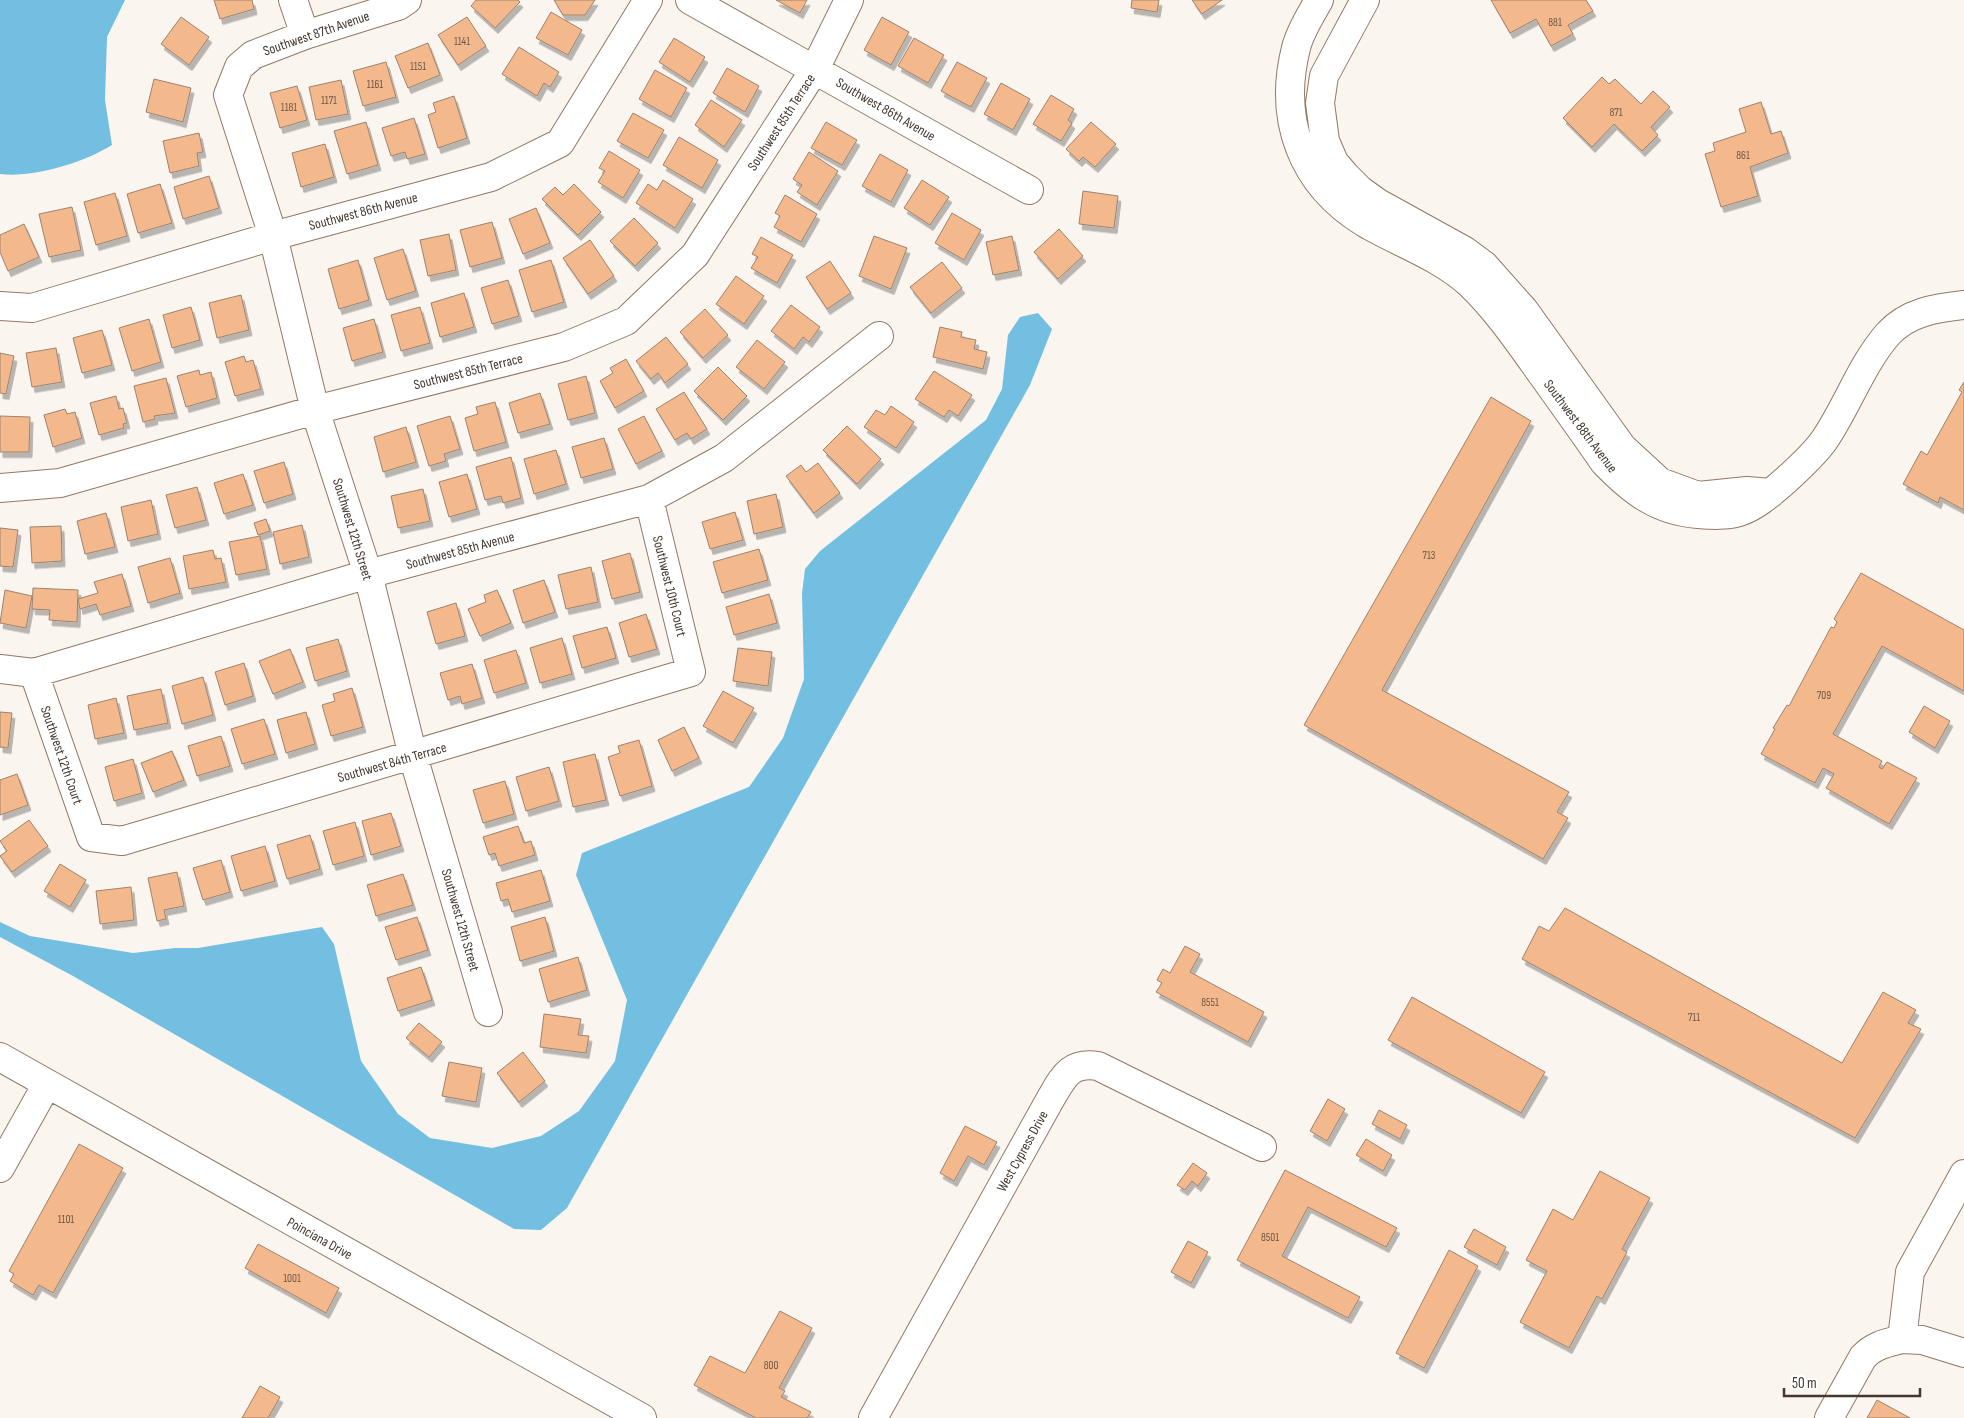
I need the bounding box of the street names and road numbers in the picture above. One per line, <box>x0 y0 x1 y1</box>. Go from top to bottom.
street label: Southwest 87th Avenue <box>261 7 372 60</box>
street label: Southwest 85th Terrace <box>744 71 819 174</box>
street label: Southwest 86th Avenue <box>833 74 938 145</box>
street label: Southwest 86th Avenue <box>307 189 419 234</box>
street label: Southwest 85th Terrace <box>412 350 524 393</box>
street label: Southwest 88th Avenue <box>1540 377 1621 476</box>
street label: Southwest 12th Street <box>329 476 376 582</box>
street label: Southwest 85th Avenue <box>404 528 516 573</box>
street label: Southwest 10th Court <box>649 534 690 638</box>
street label: Southwest 12th Court <box>37 704 86 807</box>
street label: Southwest 84th Terrace <box>336 739 448 786</box>
street label: Southwest 12th Street <box>438 867 483 973</box>
street label: West Cypress Drive <box>993 1108 1052 1195</box>
street label: Poinciana Drive <box>284 1214 355 1263</box>

